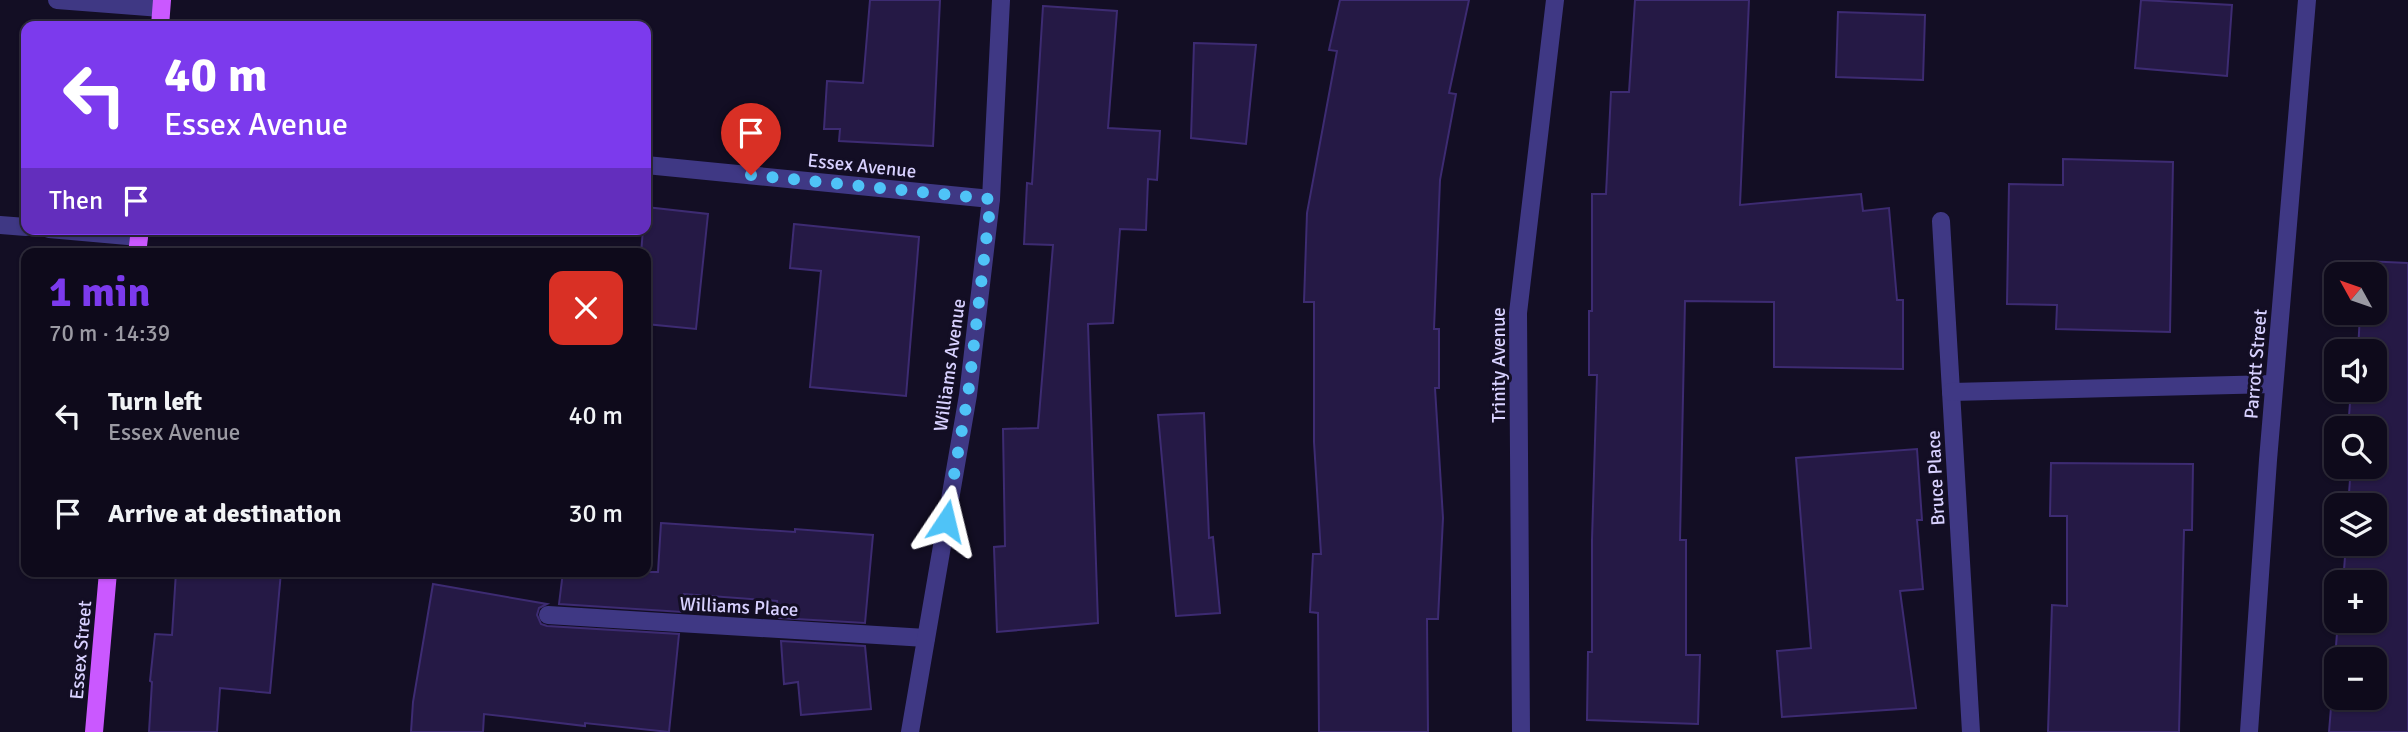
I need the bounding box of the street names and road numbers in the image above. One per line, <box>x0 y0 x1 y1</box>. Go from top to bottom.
street label: Essex Avenue <box>806 148 917 184</box>
street label: Williams Avenue <box>929 297 971 433</box>
street label: Trinity Avenue <box>1487 307 1511 423</box>
street label: Parrott Street <box>2239 308 2273 420</box>
street label: Bruce Place <box>1922 430 1950 526</box>
street label: Williams Place <box>679 592 799 622</box>
street label: Essex Street <box>65 599 97 701</box>

